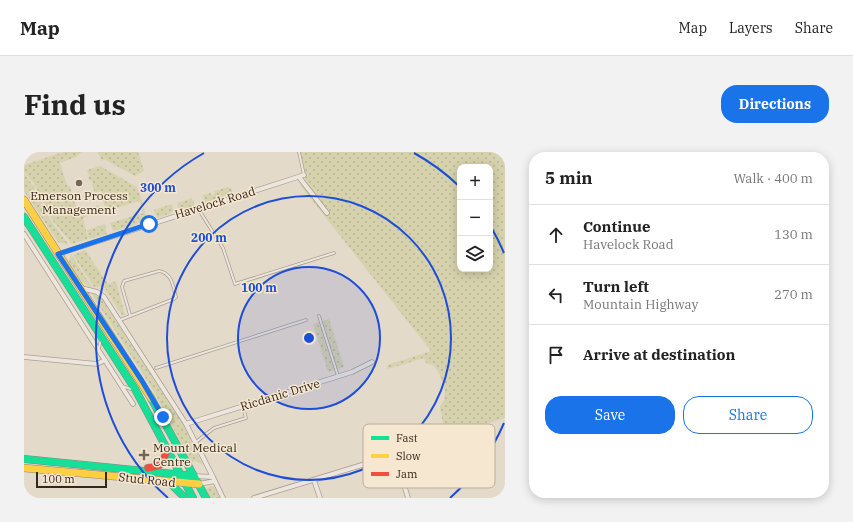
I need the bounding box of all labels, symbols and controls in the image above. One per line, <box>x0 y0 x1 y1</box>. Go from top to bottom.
text: Map <box>20 16 60 40</box>
text: Map <box>679 19 707 37</box>
text: Layers <box>729 19 773 37</box>
text: Share <box>795 19 833 37</box>
button: Directions <box>721 85 829 123</box>
text: Find us <box>24 86 126 123</box>
map controls <box>457 164 493 272</box>
button: + <box>457 164 493 200</box>
text: 5 min <box>545 167 593 189</box>
text: Walk · 400 m <box>734 170 813 187</box>
marker: Emerson Process Management <box>74 178 84 188</box>
text: 300 m <box>140 180 176 195</box>
street label: Havelock Road <box>173 183 257 222</box>
place label: Emerson Process Management <box>30 188 128 217</box>
button: − <box>457 200 493 236</box>
route start <box>140 215 158 233</box>
text: Continue <box>583 217 650 236</box>
icon: ahead <box>545 224 567 246</box>
text: 130 m <box>774 226 813 243</box>
text: 200 m <box>191 230 227 245</box>
button: layers <box>457 236 493 272</box>
text: Havelock Road <box>583 236 674 253</box>
text: Turn left <box>583 277 649 296</box>
text: 100 m <box>241 280 277 295</box>
icon: left <box>545 284 567 306</box>
text: 270 m <box>774 286 813 303</box>
text: Mountain Highway <box>583 296 698 313</box>
centre of rings <box>302 331 316 345</box>
icon: arrive <box>545 344 567 366</box>
text: Arrive at destination <box>583 345 735 364</box>
street label: Ricdanic Drive <box>238 375 322 414</box>
button: Save <box>545 396 675 434</box>
button: Share <box>683 396 813 434</box>
route end <box>154 408 172 426</box>
legend <box>363 424 495 488</box>
text: Fast <box>396 431 418 445</box>
place label: Mount Medical Centre <box>153 440 237 469</box>
marker: Mount Medical Centre <box>138 449 150 461</box>
text: Slow <box>396 449 421 463</box>
text: Jam <box>396 467 418 481</box>
street label: Stud Road <box>118 469 176 490</box>
scale bar <box>36 470 107 489</box>
text: 100 m <box>42 472 75 486</box>

